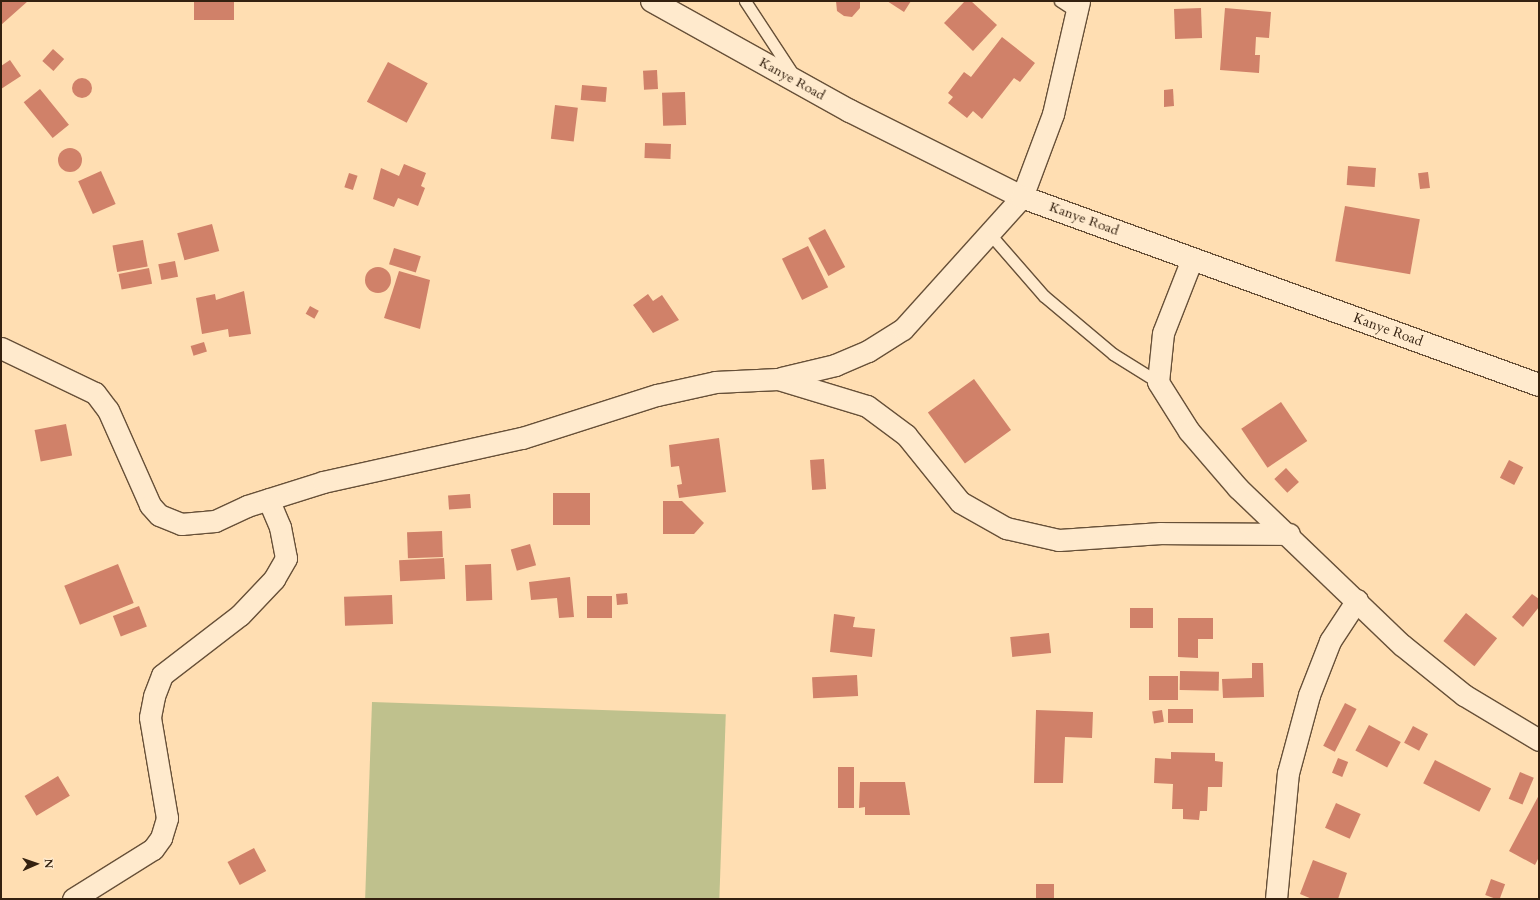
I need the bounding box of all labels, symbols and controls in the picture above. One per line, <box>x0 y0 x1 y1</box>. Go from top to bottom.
street label: Kanye Road <box>756 54 828 104</box>
street label: Kanye Road <box>1047 199 1121 239</box>
street label: Kanye Road <box>1351 310 1425 350</box>
north arrow <box>16 844 56 884</box>
text: N <box>41 859 56 869</box>

